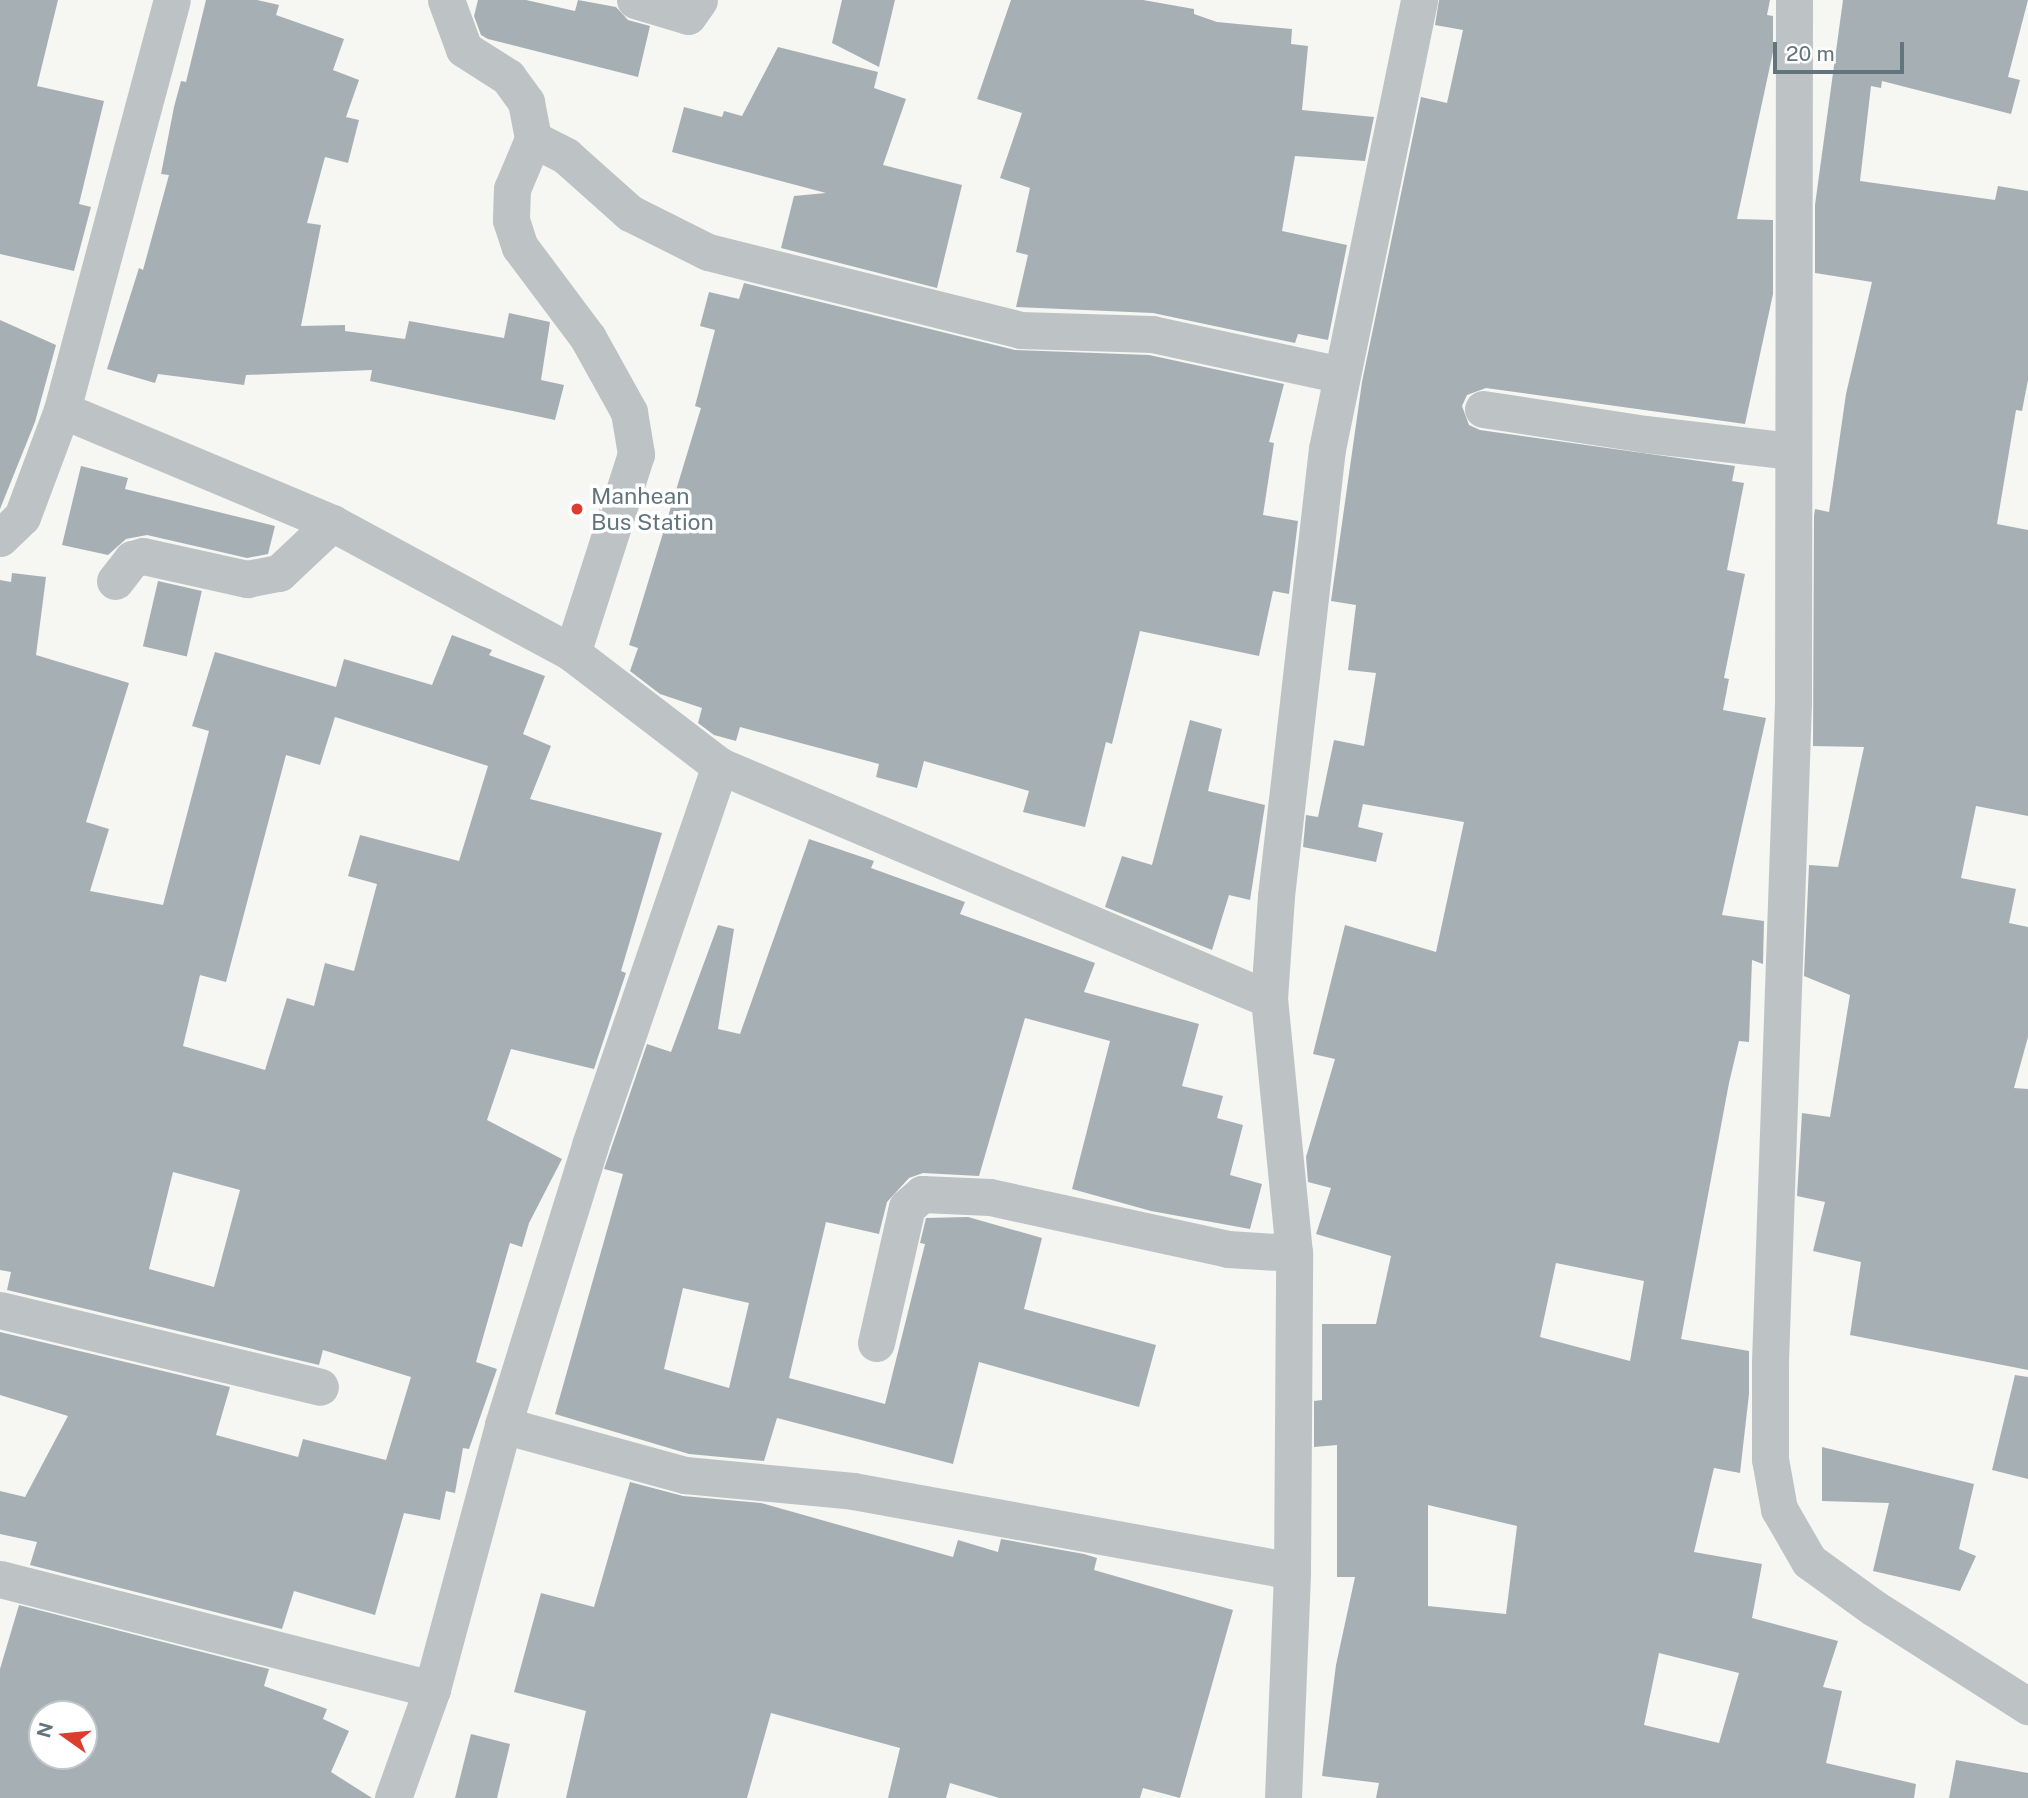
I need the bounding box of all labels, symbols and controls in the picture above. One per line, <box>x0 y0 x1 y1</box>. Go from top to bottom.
scale bar <box>1776 28 1907 72</box>
text: 20 m <box>1786 41 1835 66</box>
place label: Manhean Bus Station <box>591 482 714 536</box>
marker: Manhean Bus Station <box>569 501 585 517</box>
north arrow <box>28 1700 98 1770</box>
text: N <box>32 1720 57 1740</box>

